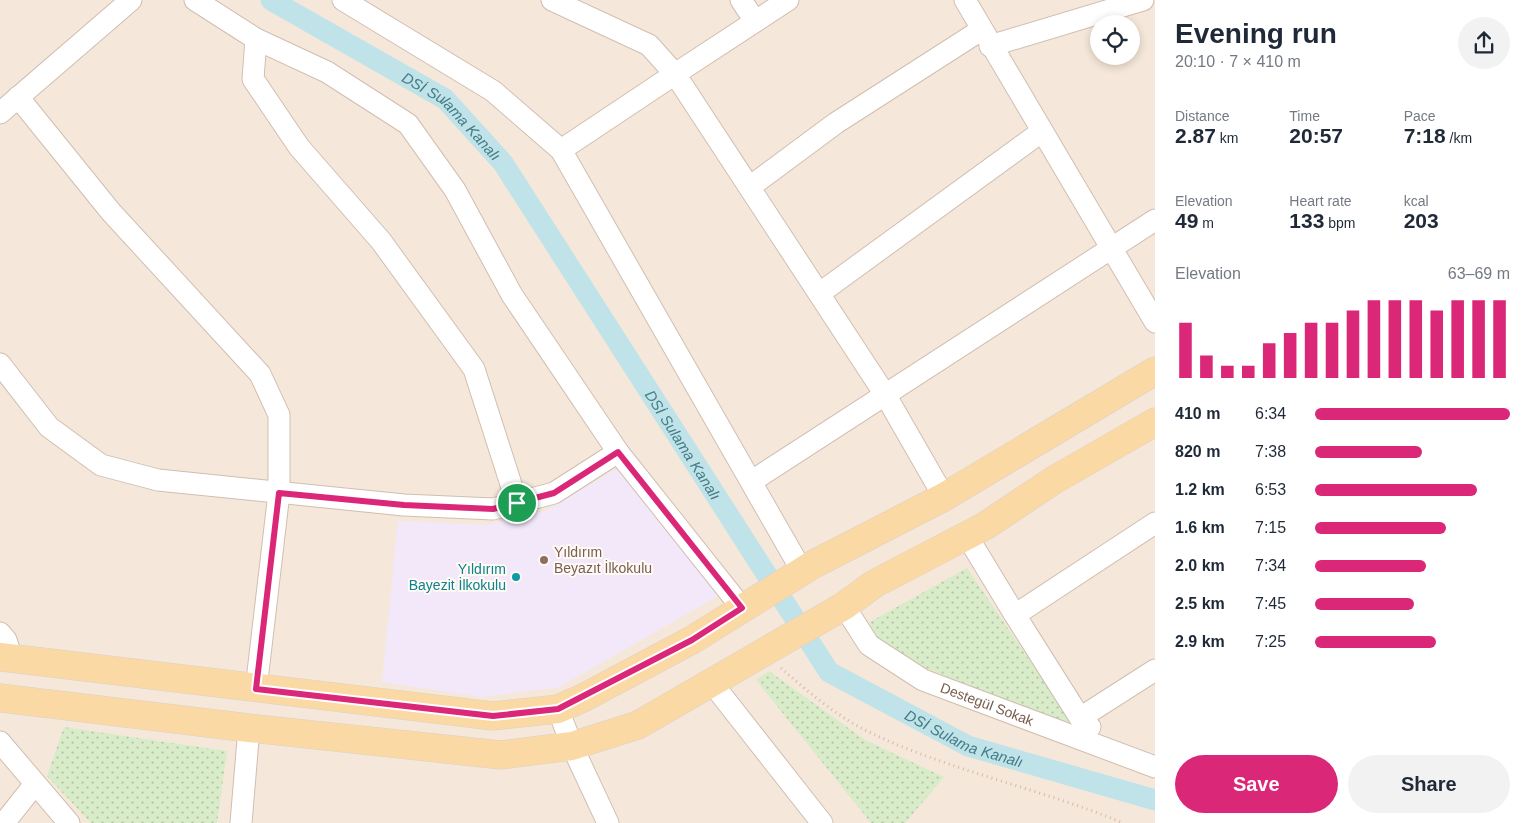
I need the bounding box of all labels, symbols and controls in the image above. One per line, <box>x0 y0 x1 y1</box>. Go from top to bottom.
map controls <box>1090 15 1140 65</box>
button: locate <box>1090 15 1140 65</box>
button: share <box>1458 17 1510 69</box>
text: Evening run <box>1175 18 1337 49</box>
text: 20:10 · 7 × 410 m <box>1175 53 1301 70</box>
water label: DSİ Sulama Kanalı <box>399 68 504 163</box>
text: Distance <box>1175 108 1229 124</box>
text: Time <box>1289 108 1320 124</box>
text: Pace <box>1404 108 1436 124</box>
text: 2.87 <box>1175 124 1216 147</box>
text: 20:57 <box>1289 124 1343 147</box>
text: 7:18 <box>1404 124 1446 147</box>
text: km <box>1216 130 1238 146</box>
text: /km <box>1446 130 1472 146</box>
text: Elevation <box>1175 193 1233 209</box>
text: Heart rate <box>1289 193 1352 209</box>
text: kcal <box>1404 193 1429 209</box>
text: 49 <box>1175 209 1198 232</box>
text: 133 <box>1289 209 1324 232</box>
text: 203 <box>1404 209 1439 232</box>
text: m <box>1198 215 1214 231</box>
text: bpm <box>1324 215 1356 231</box>
text: Elevation <box>1175 265 1241 282</box>
text: 63–69 m <box>1448 265 1510 282</box>
water label: DSİ Sulama Kanalı <box>642 387 725 503</box>
text: 410 m <box>1175 405 1220 422</box>
text: 6:34 <box>1255 405 1286 422</box>
text: 820 m <box>1175 443 1220 460</box>
text: 7:38 <box>1255 443 1286 460</box>
text: 1.2 km <box>1175 481 1225 498</box>
text: 6:53 <box>1255 481 1286 498</box>
pin <box>496 482 538 524</box>
icon: arrive <box>503 489 531 517</box>
text: 1.6 km <box>1175 519 1225 536</box>
text: 7:15 <box>1255 519 1286 536</box>
place label: Yıldırım Beyazıt İlkokulu <box>554 544 652 576</box>
marker: Yıldırım Beyazıt İlkokulu <box>538 554 550 566</box>
text: 2.0 km <box>1175 557 1225 574</box>
text: 7:34 <box>1255 557 1286 574</box>
place label: Yıldırım Bayezit İlkokulu <box>409 561 506 593</box>
marker: Yıldırım Bayezit İlkokulu <box>510 571 522 583</box>
text: 2.5 km <box>1175 595 1225 612</box>
text: 7:45 <box>1255 595 1286 612</box>
text: 2.9 km <box>1175 633 1225 650</box>
text: 7:25 <box>1255 633 1286 650</box>
street label: Destegül Sokak <box>938 679 1037 729</box>
water label: DSİ Sulama Kanalı <box>902 706 1025 770</box>
button: Save <box>1175 755 1338 813</box>
button: Share <box>1348 755 1510 813</box>

